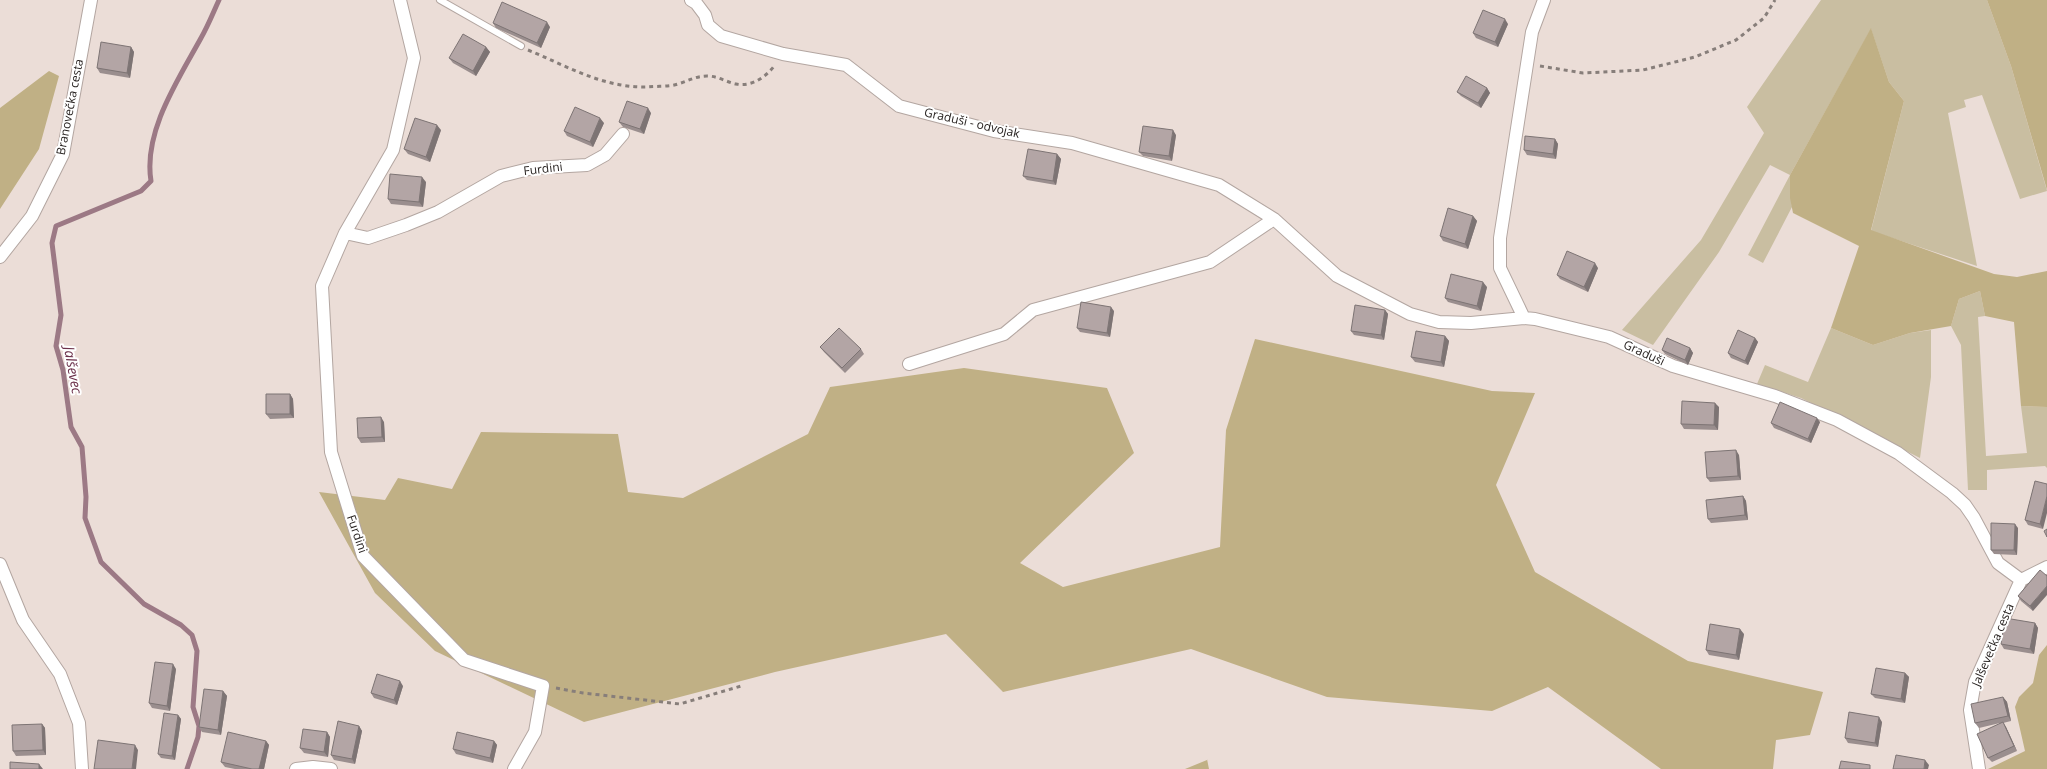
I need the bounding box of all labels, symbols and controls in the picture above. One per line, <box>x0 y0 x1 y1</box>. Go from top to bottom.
street label: Branovečka cesta <box>52 57 87 156</box>
street label: Graduši - odvojak <box>923 103 1022 142</box>
street label: Furdini <box>522 158 563 179</box>
street label: Graduši <box>1621 336 1668 369</box>
water label: Jalševec <box>59 342 87 396</box>
street label: Furdini <box>343 513 372 555</box>
street label: Jalševečka cesta <box>1967 600 2018 690</box>

